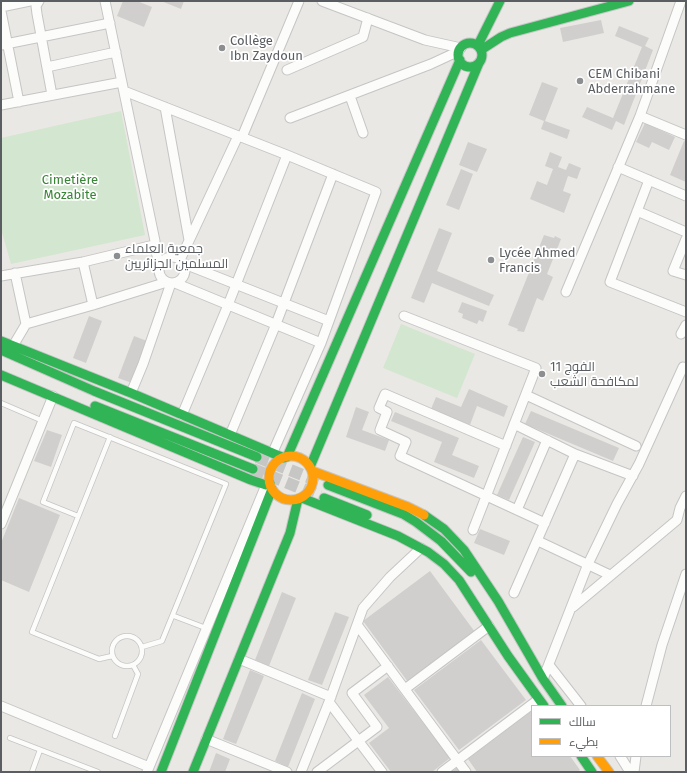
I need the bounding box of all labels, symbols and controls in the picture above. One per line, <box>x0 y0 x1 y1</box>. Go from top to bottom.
place label: Collège Ibn Zaydoun <box>230 33 303 64</box>
marker: Collège Ibn Zaydoun <box>217 43 227 53</box>
place label: CEM Chibani Abderrahmane <box>588 66 675 97</box>
marker: CEM Chibani Abderrahmane <box>575 76 585 86</box>
park label: Cimetière Mozabite <box>42 172 98 203</box>
place label: جمعية العلماء المسلمين الجزائريين <box>125 241 228 272</box>
place label: Lycée Ahmed Francis <box>499 245 576 276</box>
marker: جمعية العلماء المسلمين الجزائريين <box>112 251 122 261</box>
marker: Lycée Ahmed Francis <box>486 255 496 265</box>
place label: الفوج 11 لمكافحة الشعب <box>550 359 639 390</box>
marker: الفوج 11 لمكافحة الشعب <box>537 369 547 379</box>
legend <box>531 705 671 757</box>
text: سالك <box>569 715 596 729</box>
text: بطيء <box>569 735 598 749</box>

